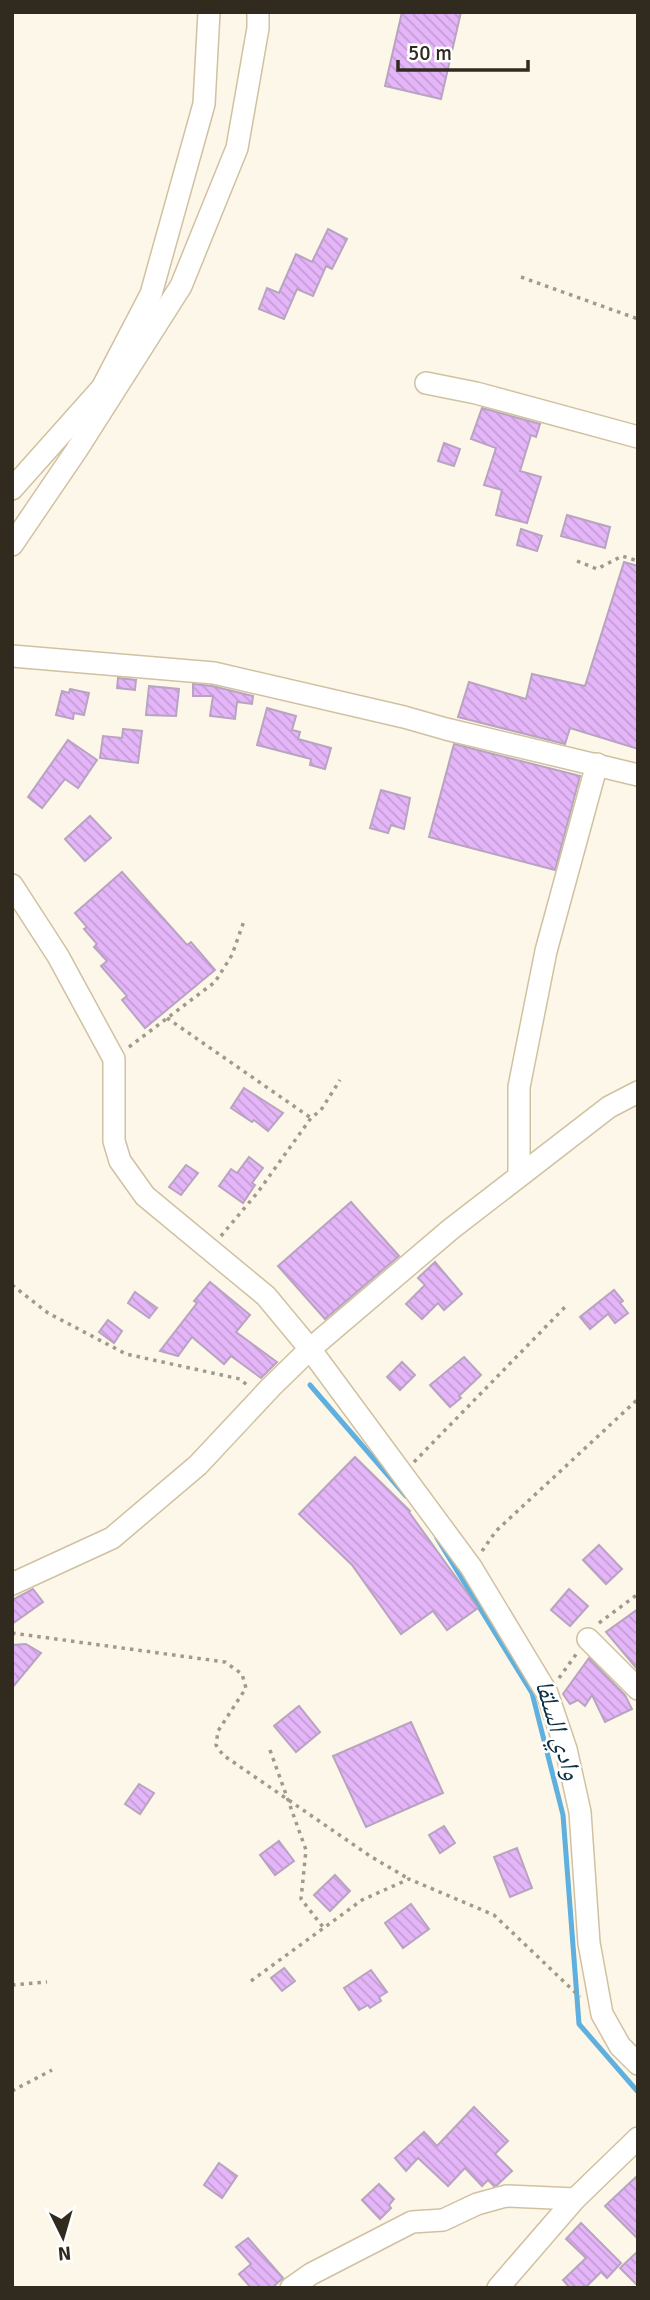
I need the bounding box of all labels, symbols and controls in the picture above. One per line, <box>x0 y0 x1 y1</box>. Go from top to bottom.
scale bar <box>398 28 528 72</box>
text: 50 m <box>408 40 452 66</box>
water label: وادي السلقا <box>524 1676 588 1785</box>
north arrow <box>28 2202 98 2272</box>
text: N <box>57 2240 72 2265</box>

